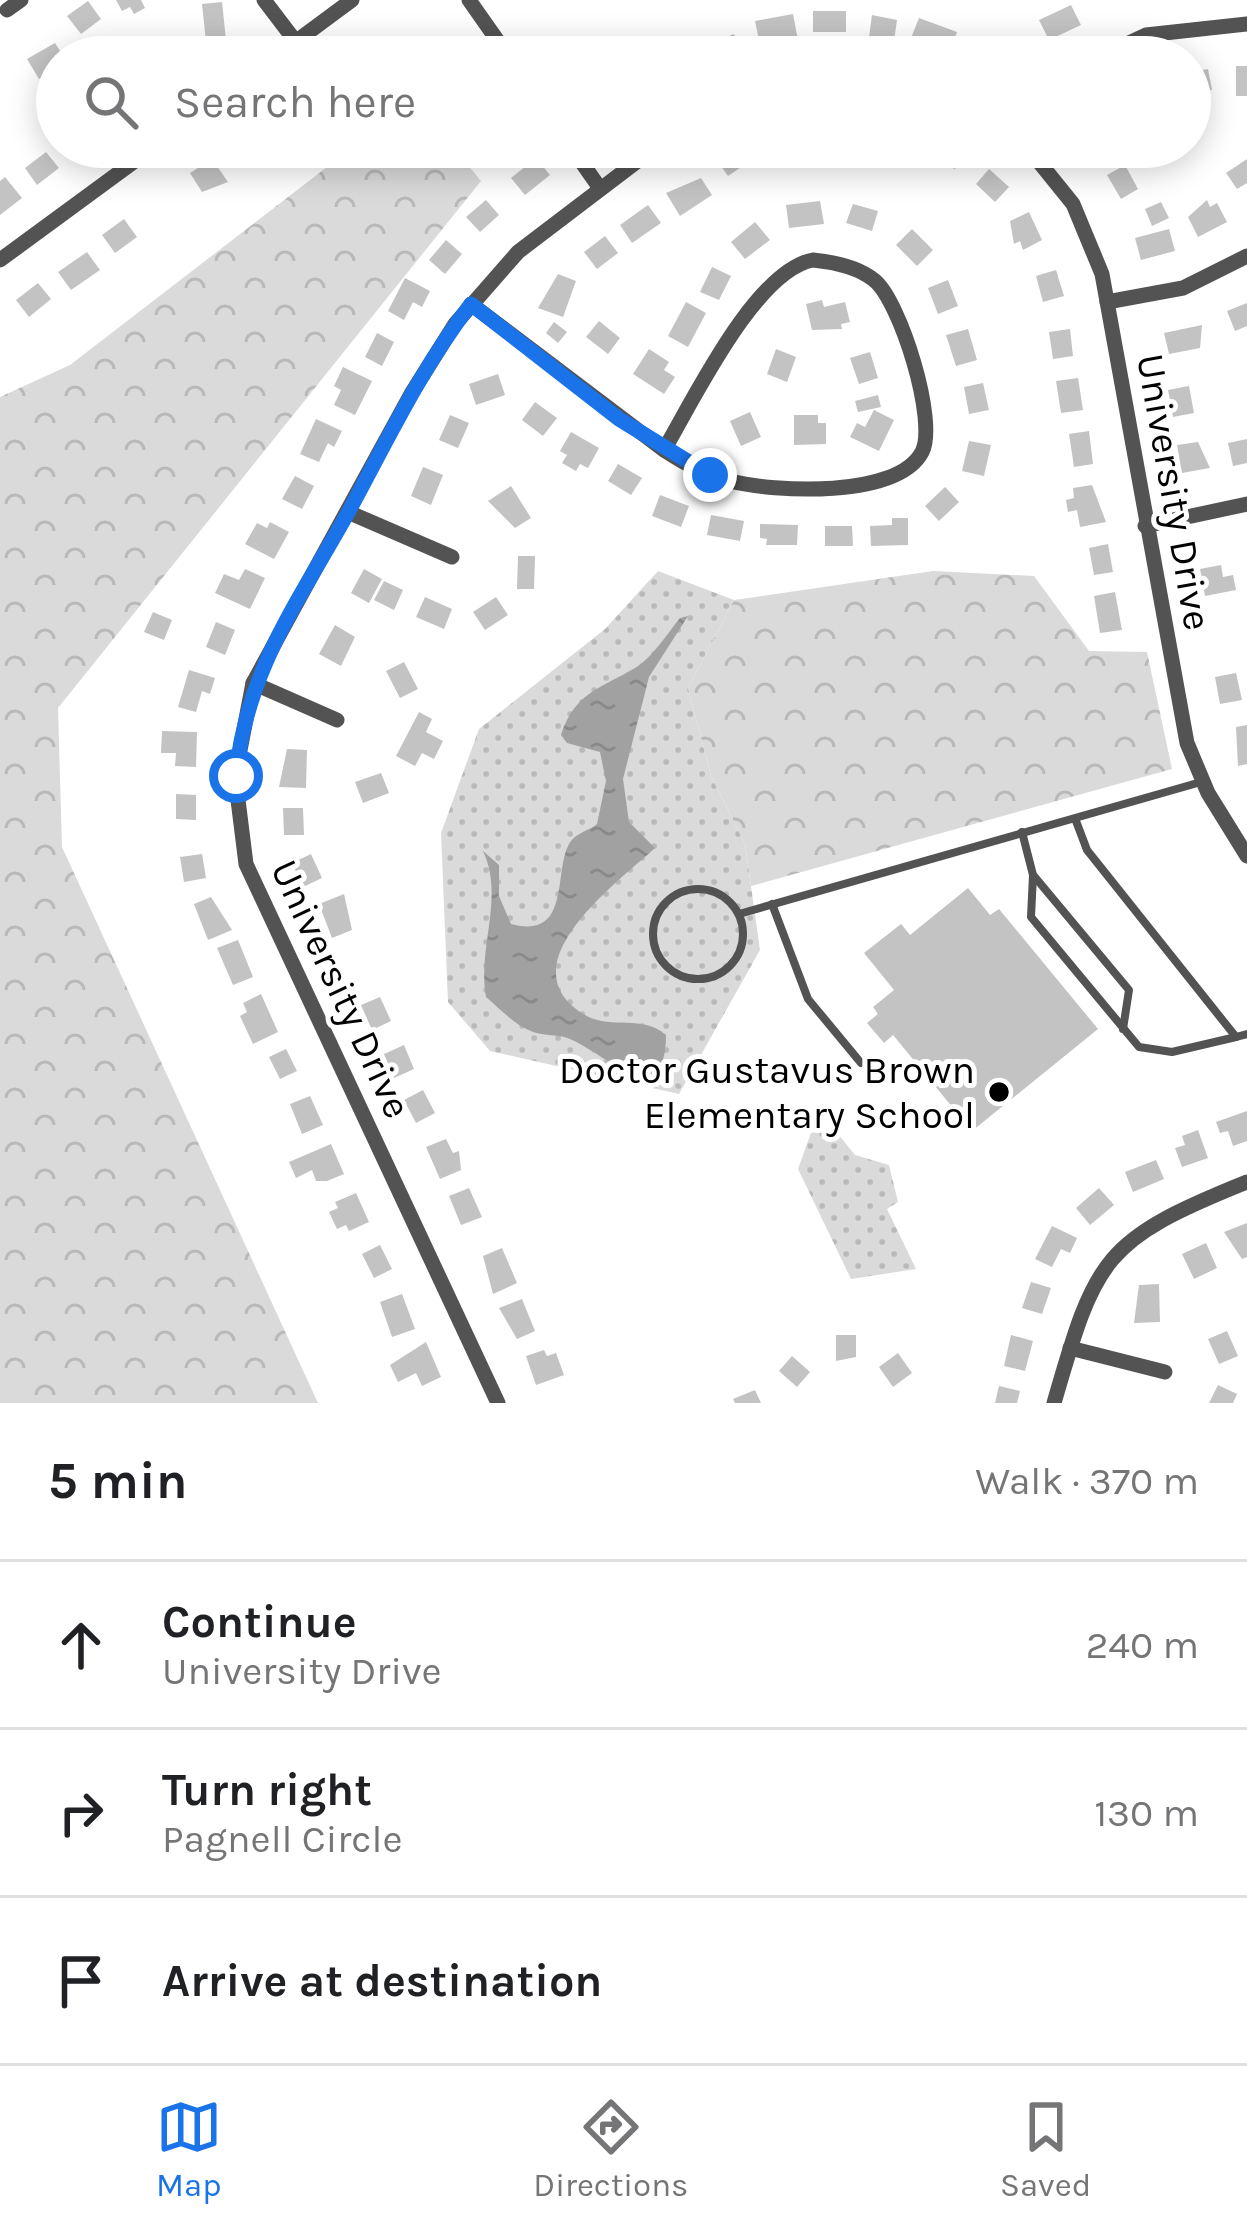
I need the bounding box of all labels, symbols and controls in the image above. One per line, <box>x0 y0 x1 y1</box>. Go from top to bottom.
search box <box>36 36 1211 168</box>
icon: search <box>78 69 144 135</box>
text: Search here <box>174 76 416 128</box>
street label: University Drive <box>1127 350 1221 634</box>
route end <box>683 448 737 502</box>
route start <box>209 749 263 803</box>
street label: University Drive <box>261 853 421 1125</box>
place label: Doctor Gustavus Brown Elementary School <box>559 1047 975 1138</box>
marker: Doctor Gustavus Brown Elementary School <box>986 1079 1012 1105</box>
text: 5 min <box>48 1451 188 1511</box>
text: Walk · 370 m <box>975 1458 1199 1504</box>
text: Continue <box>162 1596 357 1648</box>
icon: ahead <box>48 1612 114 1678</box>
text: 240 m <box>1086 1622 1199 1668</box>
text: University Drive <box>162 1648 442 1694</box>
text: Turn right <box>162 1764 372 1816</box>
icon: right <box>48 1780 114 1846</box>
text: 130 m <box>1094 1790 1199 1836</box>
text: Pagnell Circle <box>162 1816 402 1862</box>
icon: arrive <box>48 1948 114 2014</box>
text: Arrive at destination <box>162 1955 602 2007</box>
tab: Map <box>156 2094 222 2204</box>
tab: Directions <box>533 2094 688 2204</box>
tab: Saved <box>1000 2094 1091 2204</box>

